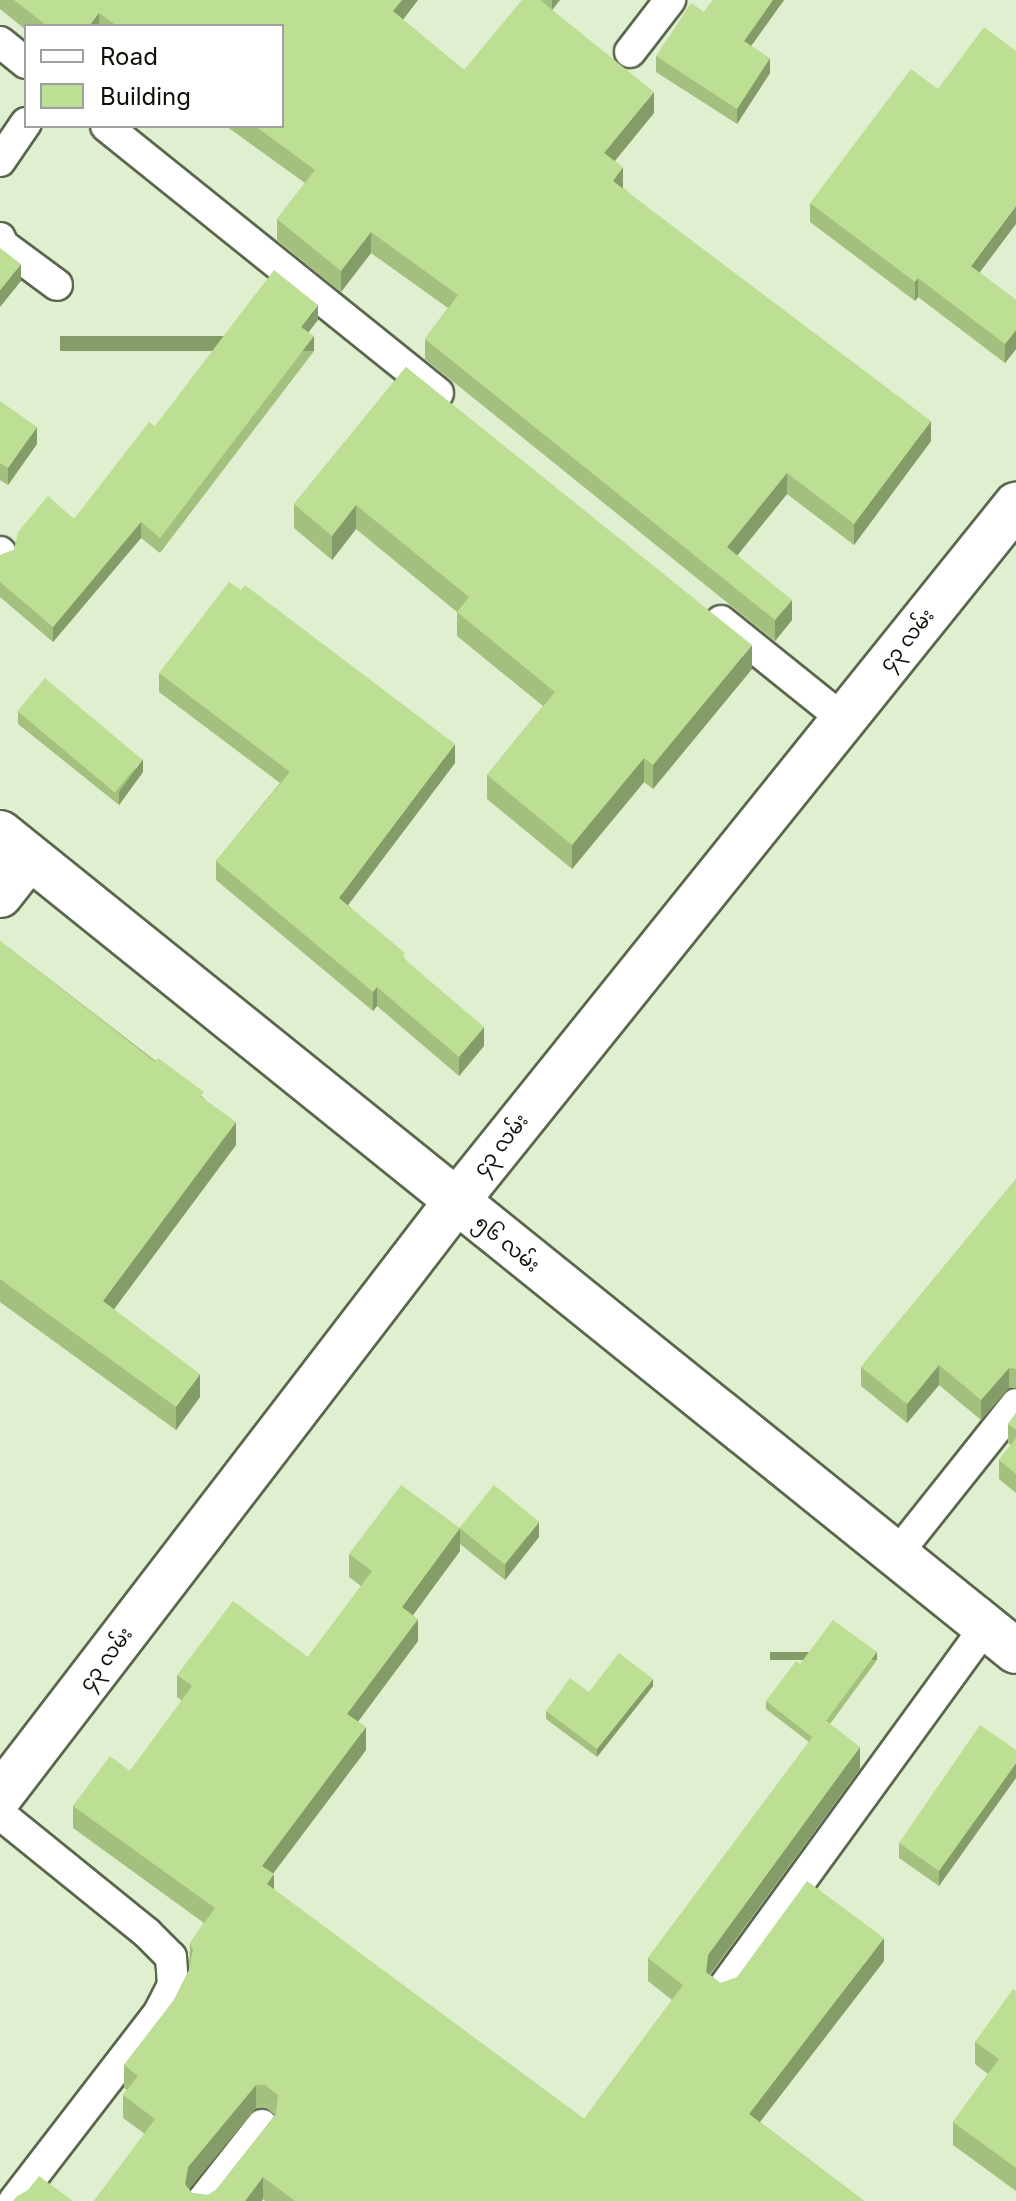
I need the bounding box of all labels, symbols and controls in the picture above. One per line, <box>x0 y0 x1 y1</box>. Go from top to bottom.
legend <box>24 24 284 128</box>
text: Road <box>100 42 158 71</box>
text: Building <box>100 82 191 111</box>
street label: ၄၃ လမ်း <box>875 604 939 676</box>
street label: ၄၃ လမ်း <box>469 1109 533 1181</box>
street label: ၅၆ လမ်း <box>470 1211 544 1277</box>
street label: ၄၃ လမ်း <box>74 1623 138 1695</box>

